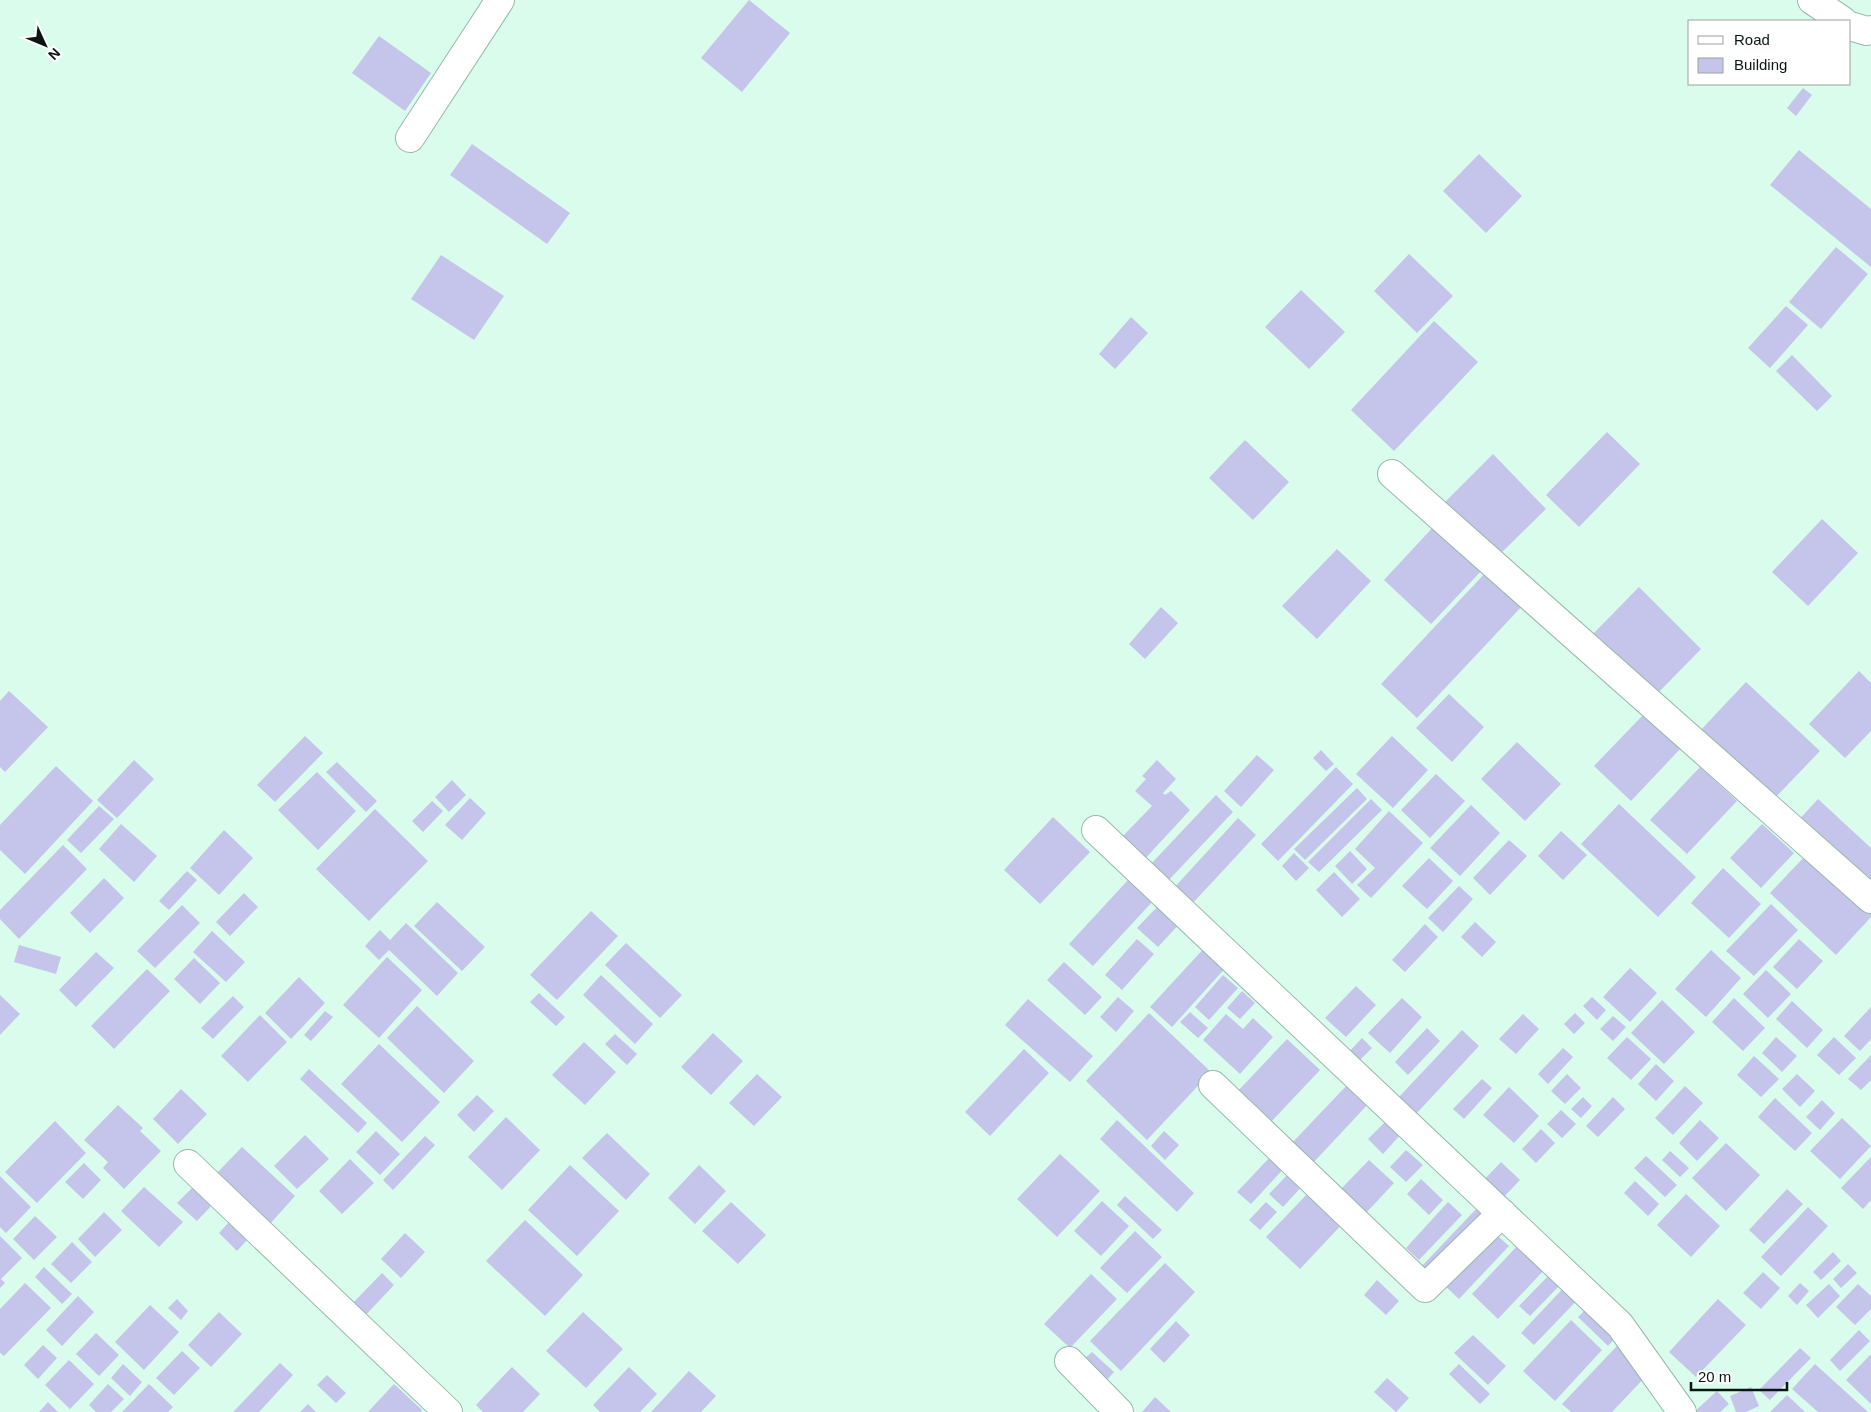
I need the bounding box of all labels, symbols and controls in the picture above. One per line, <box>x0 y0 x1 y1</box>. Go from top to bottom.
north arrow <box>20 20 70 70</box>
legend <box>1688 20 1851 85</box>
text: Road <box>1734 31 1770 48</box>
text: N <box>45 45 64 63</box>
text: Building <box>1734 56 1787 73</box>
scale bar <box>1691 1360 1787 1392</box>
text: 20 m <box>1698 1368 1731 1385</box>

